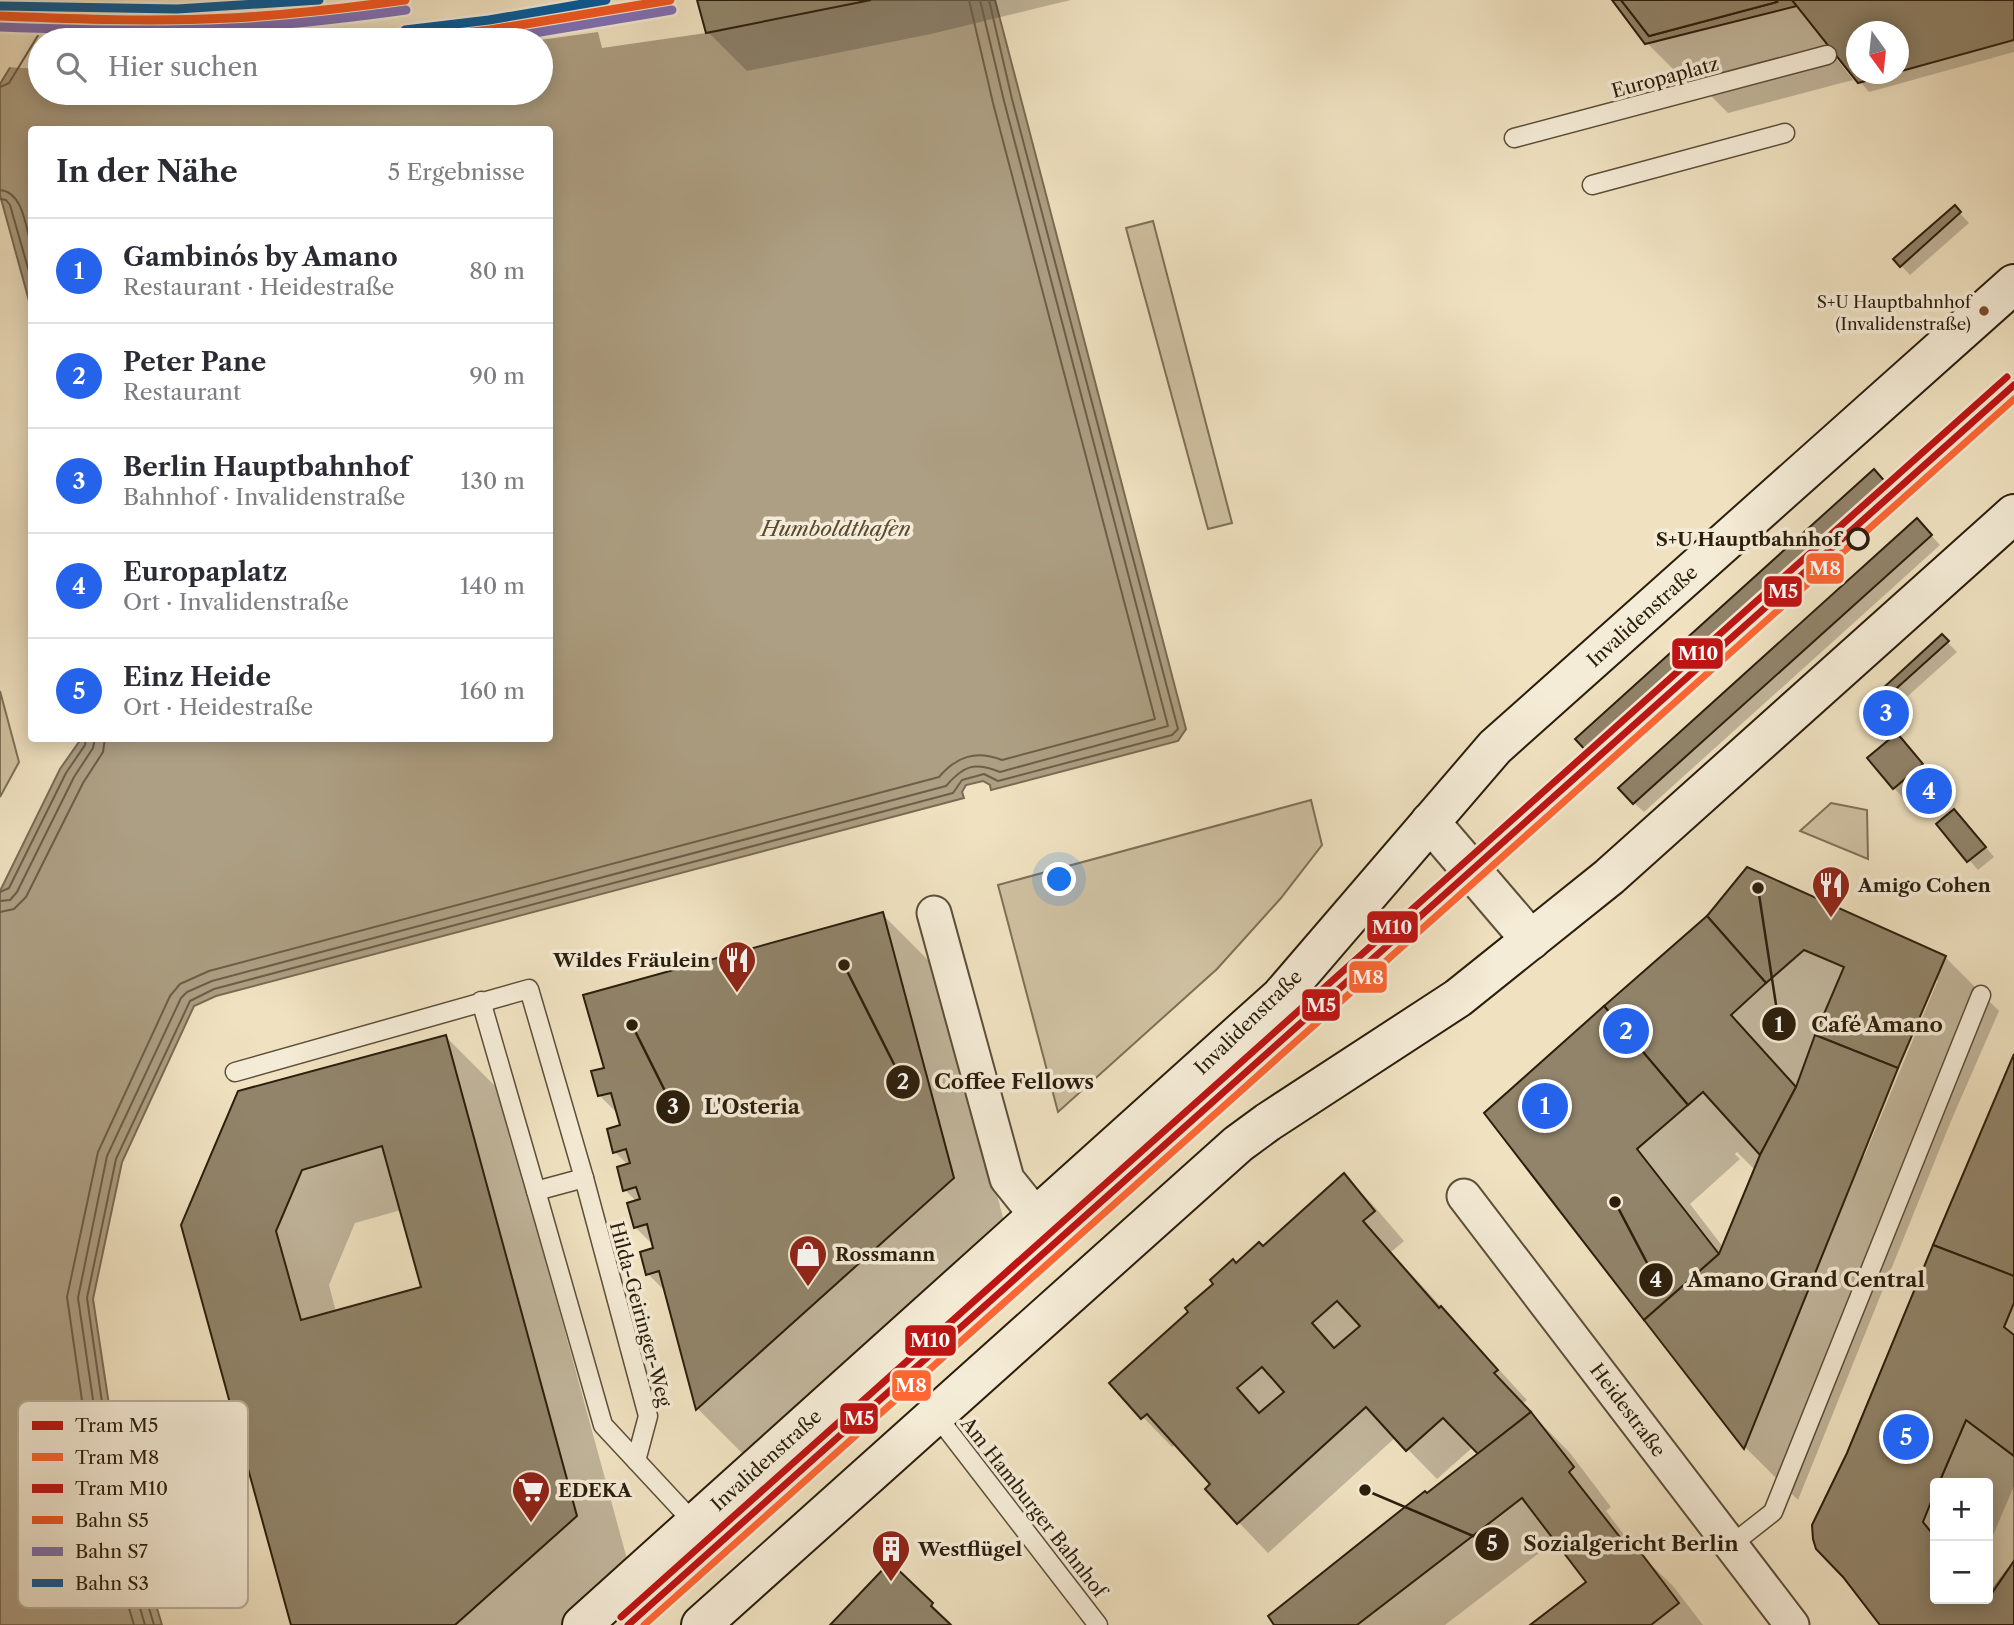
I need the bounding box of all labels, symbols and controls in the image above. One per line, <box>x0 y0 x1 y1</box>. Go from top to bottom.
north arrow <box>1846 21 1909 84</box>
search box <box>28 28 553 105</box>
icon: search <box>52 48 90 86</box>
text: Hier suchen <box>108 51 258 83</box>
street label: Europaplatz <box>1609 52 1721 103</box>
text: In der Nähe <box>56 153 238 190</box>
text: 5 Ergebnisse <box>388 158 525 186</box>
text: Gambinós by Amano <box>123 241 398 273</box>
text: 1 <box>74 257 84 285</box>
text: 80 m <box>469 257 525 285</box>
text: Restaurant · Heidestraße <box>123 273 394 301</box>
place label: S+U Hauptbahnhof (Invalidenstraße) <box>1817 292 1973 334</box>
marker: S+U Hauptbahnhof (Invalidenstraße) <box>1977 304 1991 318</box>
text: Peter Pane <box>123 346 266 378</box>
text: 2 <box>72 362 86 390</box>
text: 90 m <box>469 362 525 390</box>
text: Restaurant <box>123 378 241 406</box>
text: Berlin Hauptbahnhof <box>123 451 410 483</box>
text: 3 <box>73 467 86 495</box>
text: 130 m <box>461 467 525 495</box>
text: Bahnhof · Invalidenstraße <box>123 483 405 511</box>
water label: Humboldthafen <box>759 516 911 541</box>
place label: S+U Hauptbahnhof <box>1656 528 1844 551</box>
marker: S+U Hauptbahnhof <box>1847 528 1869 550</box>
line badge: M8 <box>1805 552 1845 585</box>
text: Europaplatz <box>123 556 287 588</box>
text: M8 <box>1809 557 1841 580</box>
street label: Invalidenstraße <box>1582 561 1702 672</box>
text: 4 <box>72 572 86 600</box>
text: 140 m <box>460 572 525 600</box>
line badge: M5 <box>1763 575 1803 608</box>
text: M5 <box>1768 580 1798 603</box>
text: Ort · Invalidenstraße <box>123 588 349 616</box>
line badge: M10 <box>1671 637 1724 670</box>
text: M10 <box>1678 642 1718 665</box>
text: Einz Heide <box>123 661 271 693</box>
text: 5 <box>73 677 85 705</box>
text: 160 m <box>460 677 525 705</box>
pin: 3 <box>1863 687 1909 739</box>
text: Ort · Heidestraße <box>123 693 313 721</box>
pin: 4 <box>1906 765 1952 817</box>
your location <box>1042 862 1076 896</box>
restaurant icon: Amigo Cohen <box>1810 864 1852 919</box>
place label: Amigo Cohen <box>1857 874 1991 897</box>
line badge: M10 <box>1366 910 1419 944</box>
text: M10 <box>1372 916 1412 939</box>
restaurant icon: Wildes Fräulein <box>716 939 758 994</box>
place label: Wildes Fräulein <box>552 949 710 972</box>
line badge: M8 <box>1348 960 1388 994</box>
street label: Invalidenstraße <box>1190 965 1307 1079</box>
text: M8 <box>1352 966 1384 989</box>
line badge: M5 <box>1301 988 1341 1022</box>
text: M5 <box>1306 994 1336 1017</box>
callout: Café Amano <box>1762 1003 1957 1045</box>
pin: 2 <box>1603 1005 1649 1057</box>
text: 1 <box>1774 1012 1784 1037</box>
text: Café Amano <box>1811 1012 1943 1037</box>
callout: Coffee Fellows <box>885 1061 1108 1103</box>
text: 2 <box>897 1069 909 1094</box>
text: Coffee Fellows <box>934 1069 1094 1094</box>
pin: 1 <box>1522 1080 1568 1132</box>
callout: L'Osteria <box>655 1086 814 1128</box>
text: 3 <box>667 1094 679 1119</box>
text: L'Osteria <box>704 1094 801 1119</box>
street label: Hilda-Geiringer-Weg <box>605 1219 677 1410</box>
shop icon: Rossmann <box>787 1233 829 1288</box>
place label: Rossmann <box>835 1243 935 1266</box>
callout: Amano Grand Central <box>1638 1259 1939 1301</box>
text: 4 <box>1650 1267 1662 1292</box>
text: Amano Grand Central <box>1686 1267 1925 1292</box>
line badge: M10 <box>904 1324 957 1357</box>
text: M10 <box>910 1329 950 1352</box>
street label: Heidestraße <box>1585 1359 1670 1462</box>
line badge: M8 <box>891 1369 932 1402</box>
text: M8 <box>895 1374 927 1397</box>
legend <box>18 1401 248 1608</box>
line badge: M5 <box>839 1402 879 1435</box>
street label: Invalidenstraße <box>706 1405 826 1516</box>
text: M5 <box>844 1407 874 1430</box>
pin: 5 <box>1883 1411 1929 1463</box>
street label: Am Hamburger Bahnhof <box>955 1412 1112 1604</box>
text: Tram M5 <box>75 1414 158 1437</box>
text: Tram M8 <box>75 1446 159 1469</box>
supermarket icon: EDEKA <box>510 1469 552 1524</box>
text: Tram M10 <box>75 1477 168 1500</box>
map controls <box>1930 1478 1993 1604</box>
button: + <box>1930 1478 1993 1541</box>
place label: EDEKA <box>558 1479 633 1502</box>
text: Bahn S5 <box>75 1509 149 1532</box>
callout: Sozialgericht Berlin <box>1475 1523 1753 1565</box>
building icon: Westflügel <box>870 1528 912 1583</box>
text: 5 <box>1486 1531 1498 1556</box>
text: Sozialgericht Berlin <box>1523 1531 1739 1556</box>
place label: Westflügel <box>917 1538 1023 1561</box>
text: Bahn S7 <box>75 1540 149 1563</box>
button: − <box>1930 1541 1993 1604</box>
text: Bahn S3 <box>75 1572 149 1595</box>

